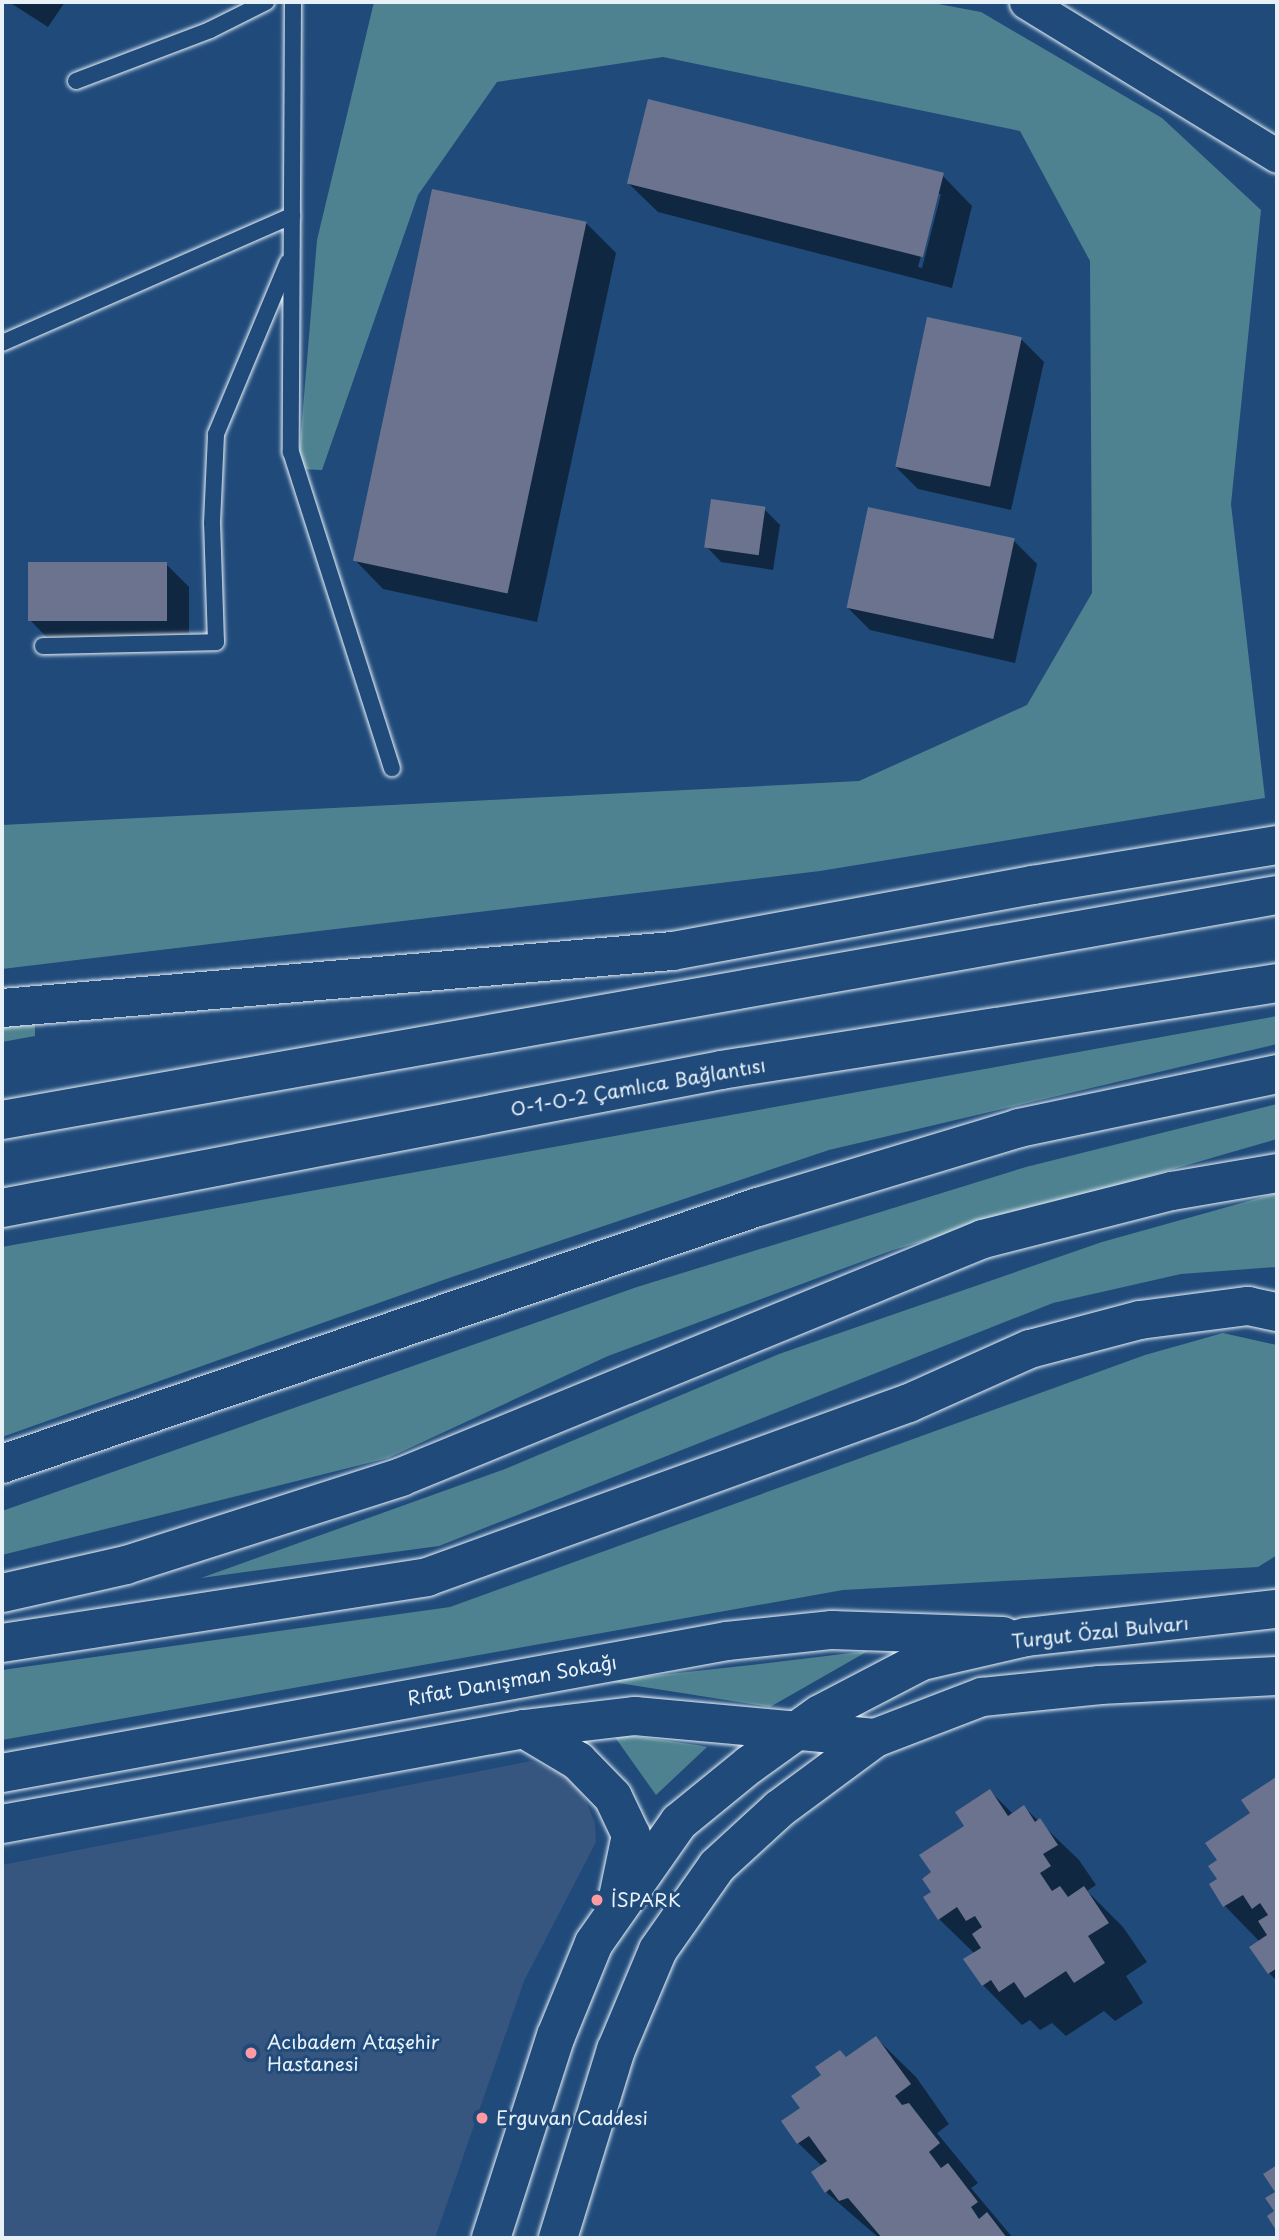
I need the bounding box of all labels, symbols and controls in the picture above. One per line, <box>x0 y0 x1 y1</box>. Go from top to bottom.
street label: O-1-O-2 Çamlıca Bağlantısı <box>508 1053 768 1121</box>
street label: Turgut Özal Bulvarı <box>1010 1611 1190 1653</box>
street label: Rıfat Danışman Sokağı <box>406 1650 618 1710</box>
place label: İSPARK <box>611 1889 681 1911</box>
marker: İSPARK <box>589 1892 605 1908</box>
place label: Acıbadem Ataşehir Hastanesi <box>267 2031 441 2075</box>
marker: Acıbadem Ataşehir Hastanesi <box>241 2043 261 2063</box>
place label: Erguvan Caddesi <box>496 2107 649 2129</box>
marker: Erguvan Caddesi <box>474 2110 490 2126</box>

